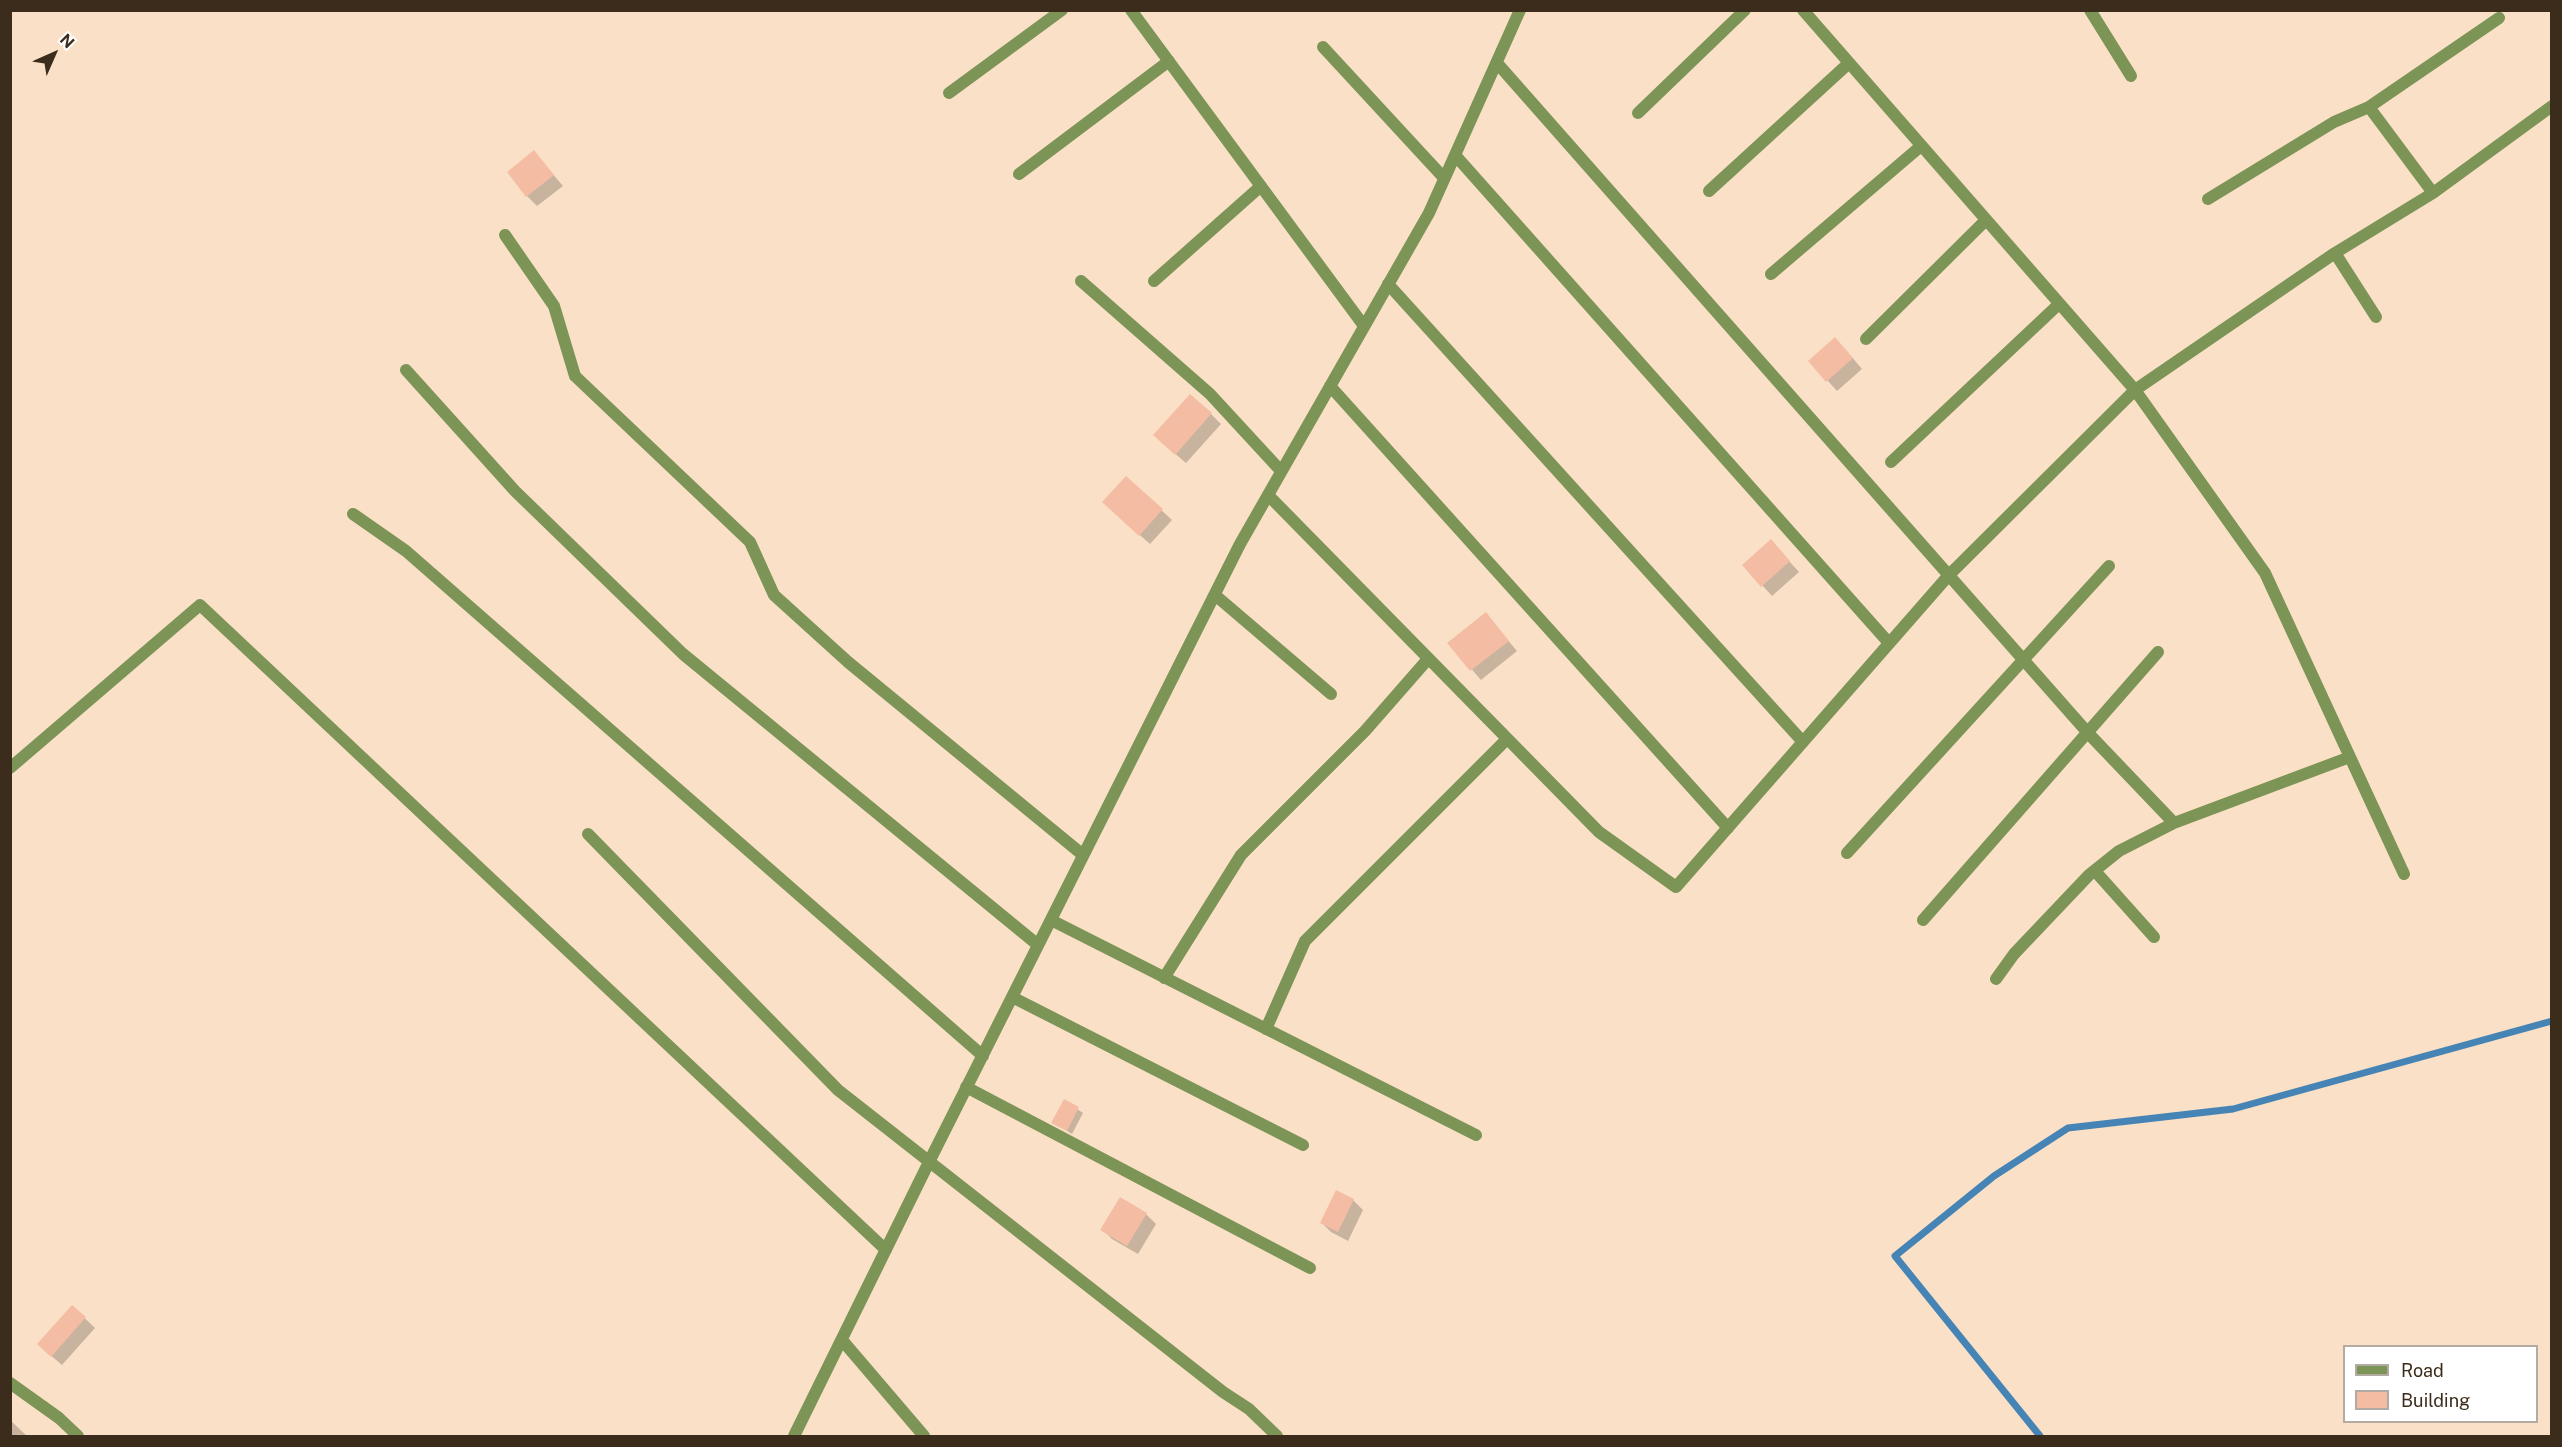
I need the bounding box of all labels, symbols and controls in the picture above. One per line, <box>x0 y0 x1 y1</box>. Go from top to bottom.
north arrow <box>24 24 84 84</box>
text: N <box>56 30 78 52</box>
legend <box>2343 1345 2538 1423</box>
text: Road <box>2401 1360 2444 1381</box>
text: Building <box>2401 1390 2470 1411</box>

